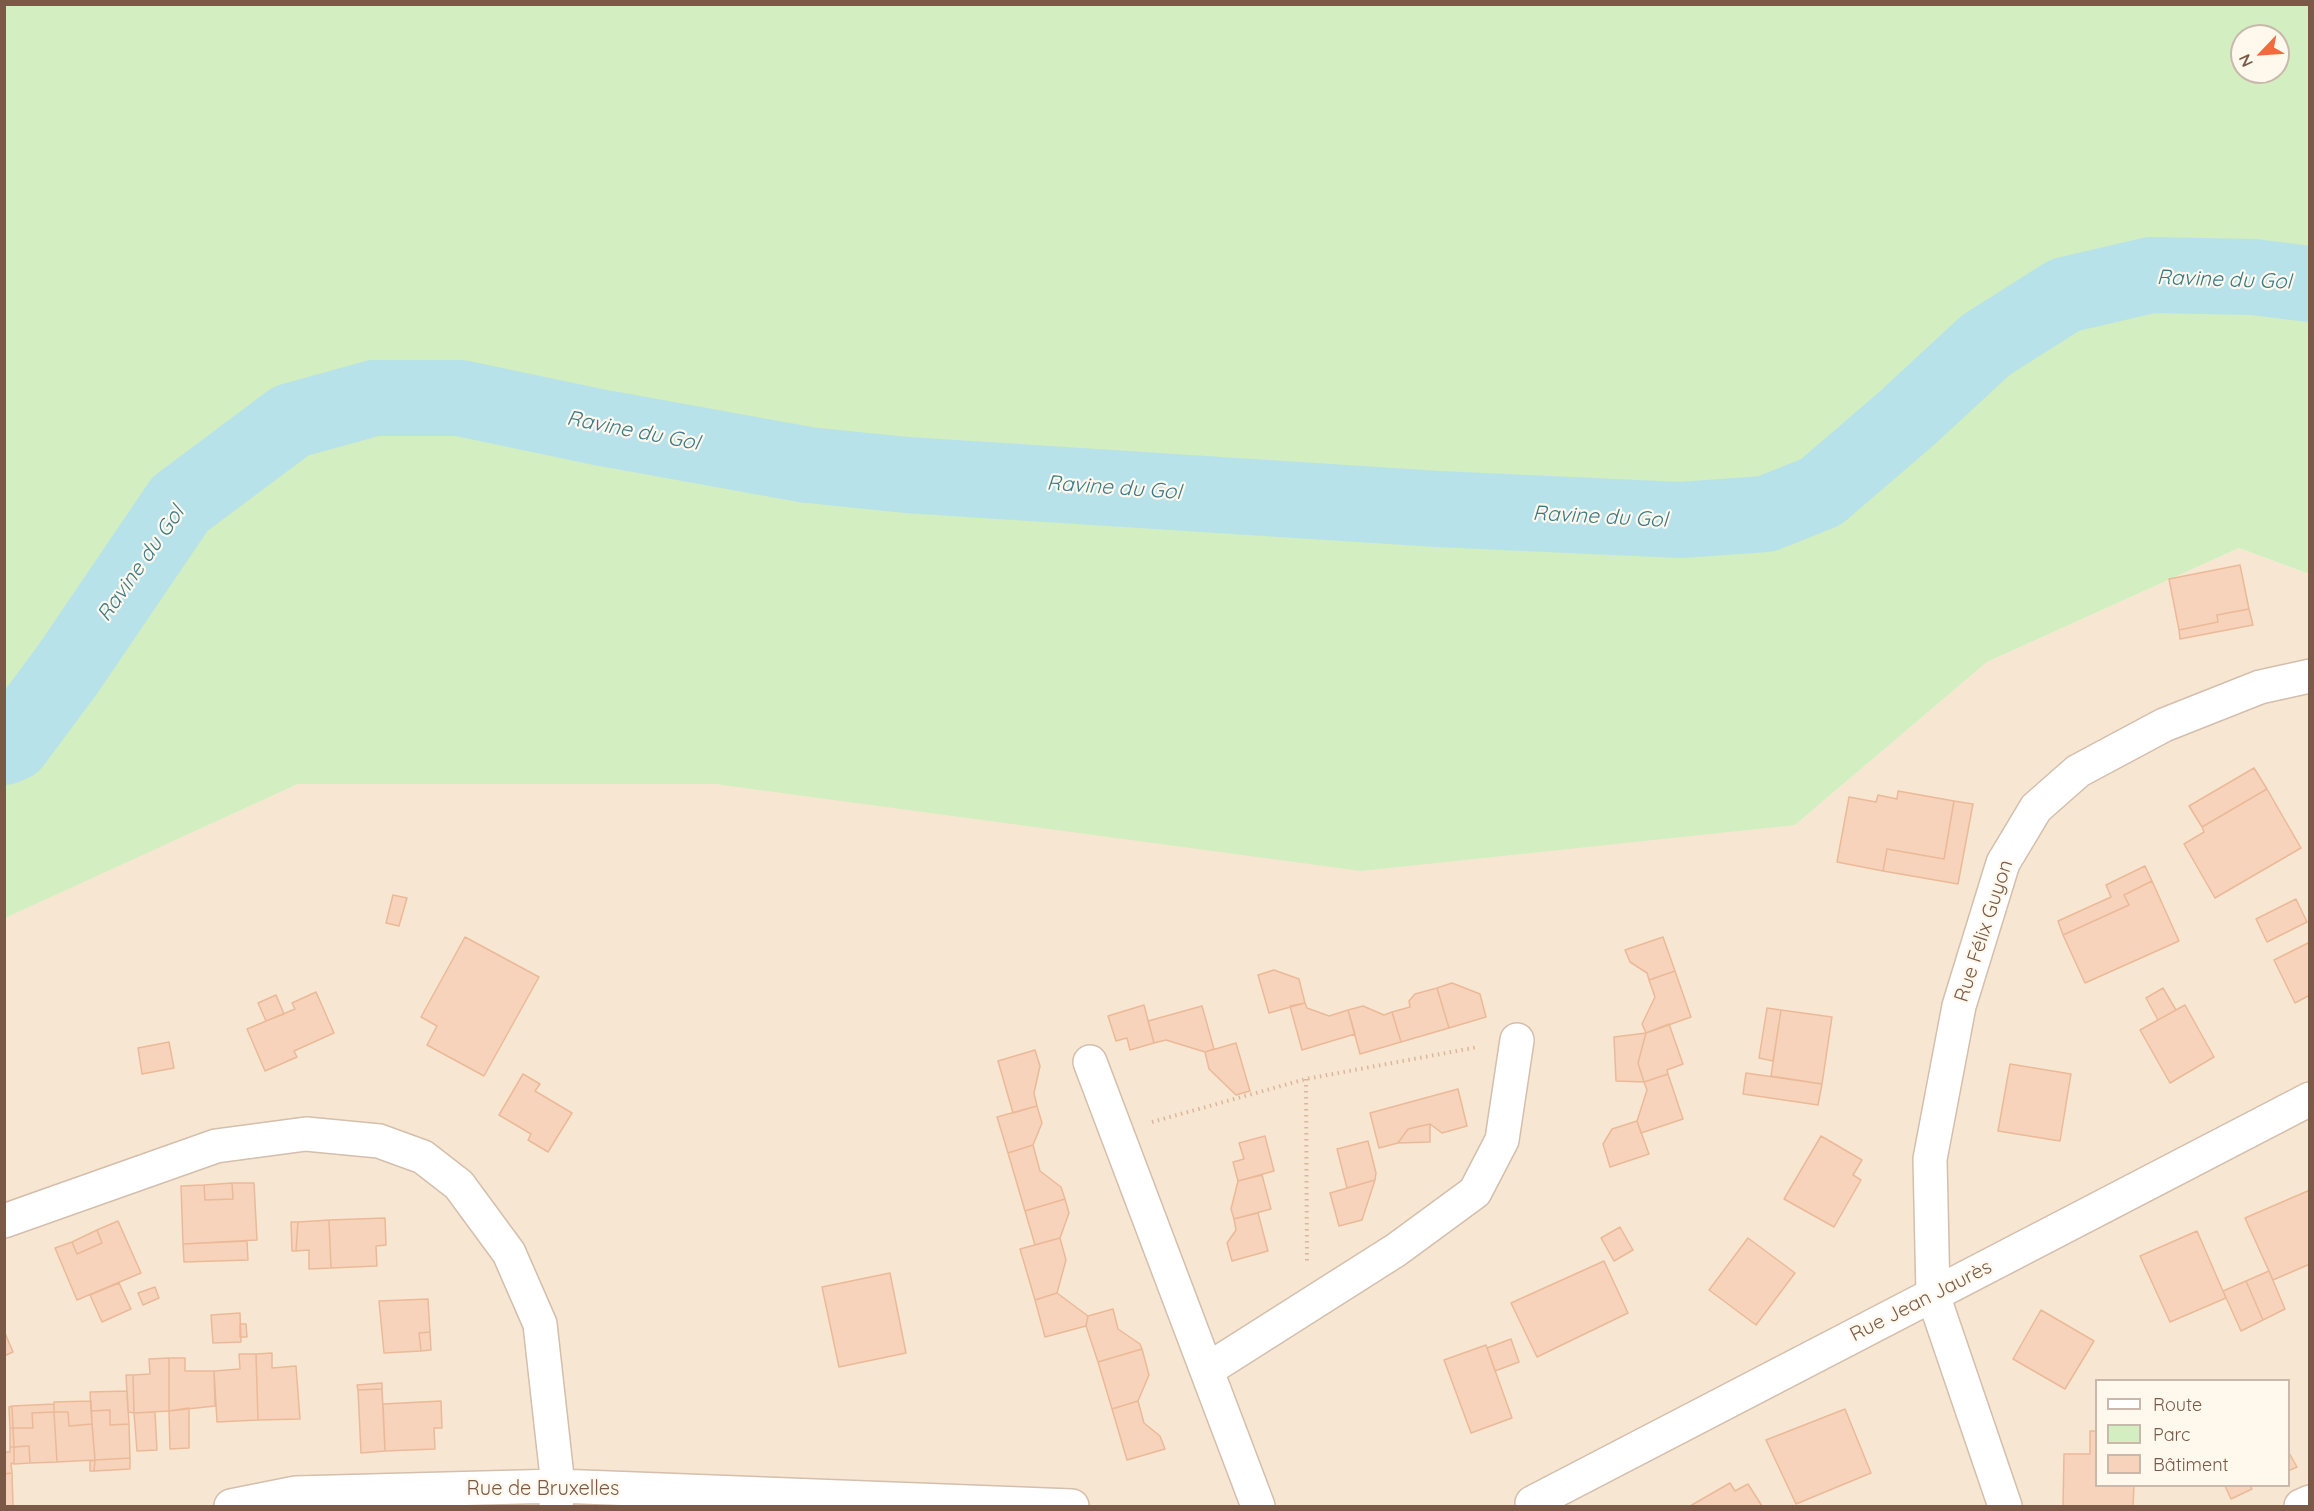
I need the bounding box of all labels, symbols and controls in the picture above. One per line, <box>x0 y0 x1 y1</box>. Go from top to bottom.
north arrow <box>2230 24 2290 84</box>
text: N <box>2234 51 2257 70</box>
water label: Ravine du Gol <box>2156 265 2292 295</box>
water label: Ravine du Gol <box>564 406 702 456</box>
water label: Ravine du Gol <box>1046 471 1182 505</box>
water label: Ravine du Gol <box>1532 501 1668 533</box>
water label: Ravine du Gol <box>92 502 190 626</box>
street label: Rue Félix Guyon <box>1950 857 2018 1005</box>
street label: Rue Jean Jaurès <box>1846 1255 1996 1347</box>
legend <box>2095 1379 2290 1487</box>
text: Route <box>2153 1393 2202 1416</box>
text: Parc <box>2153 1423 2190 1446</box>
text: Bâtiment <box>2153 1453 2229 1476</box>
street label: Rue de Bruxelles <box>467 1477 619 1501</box>

